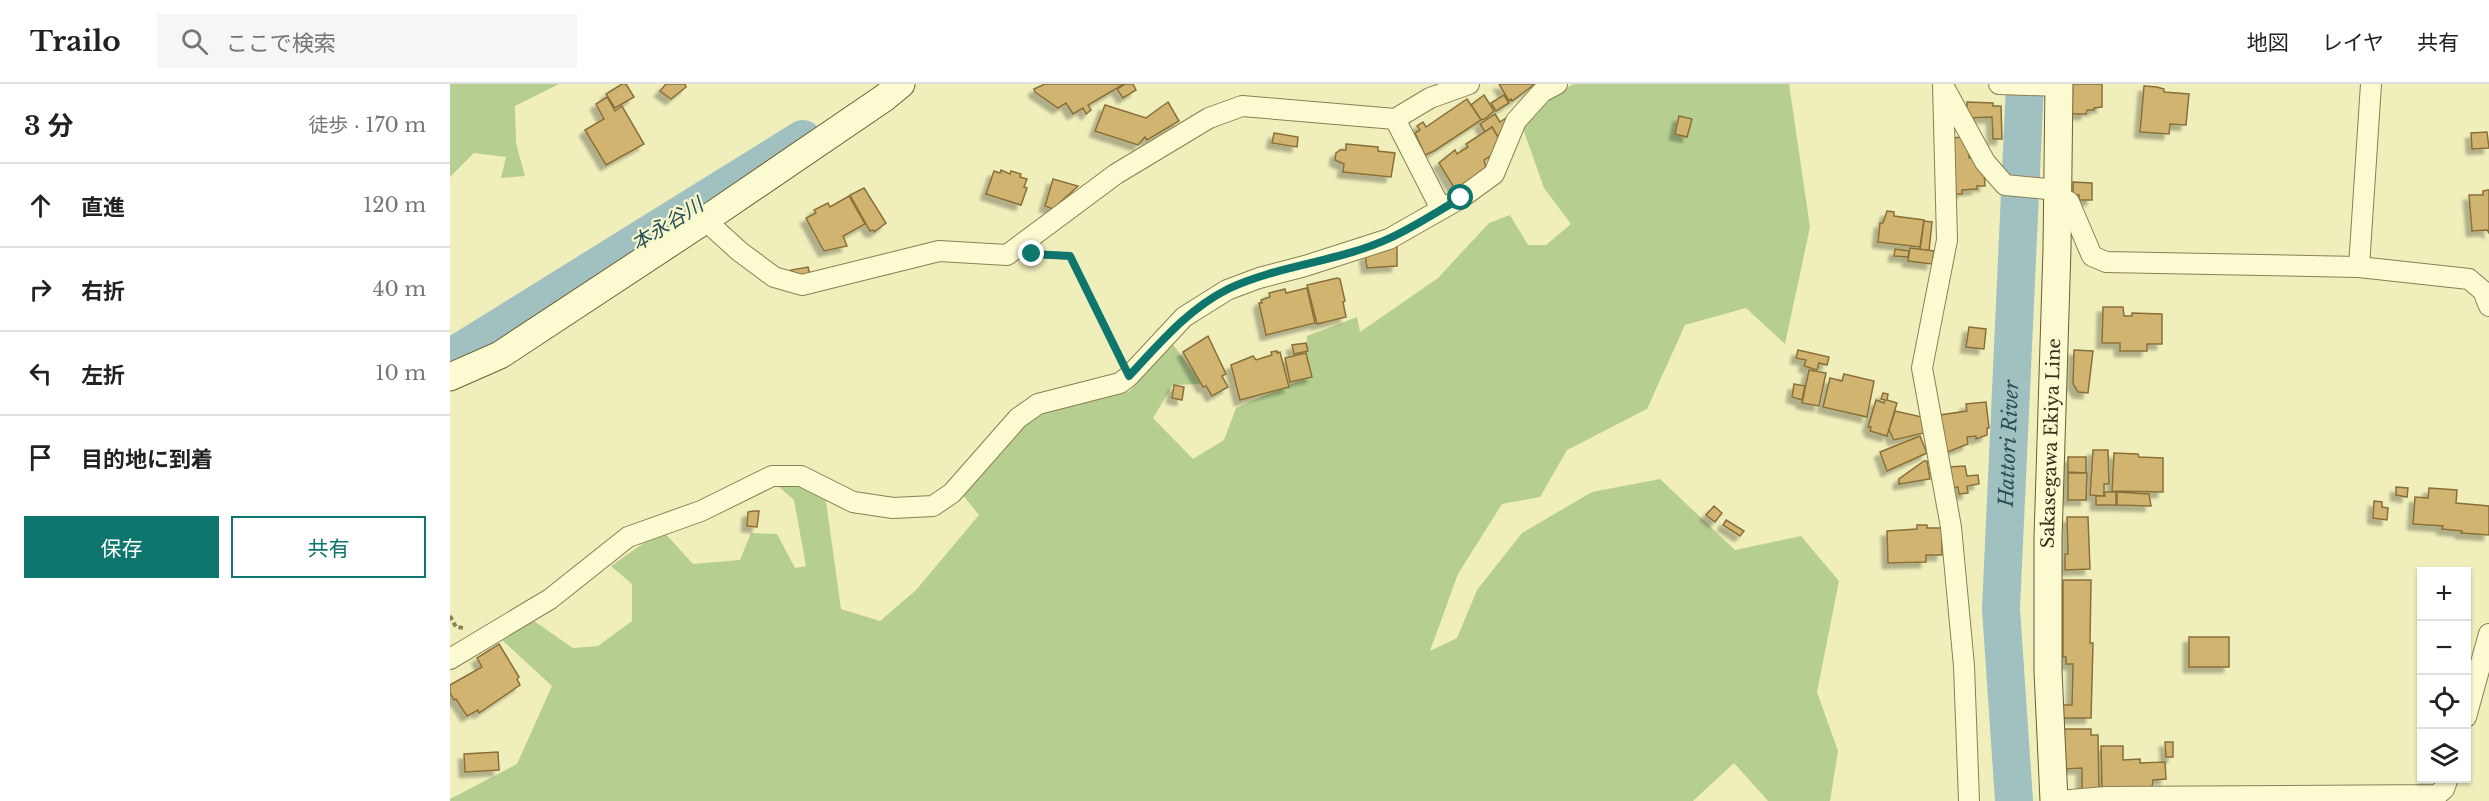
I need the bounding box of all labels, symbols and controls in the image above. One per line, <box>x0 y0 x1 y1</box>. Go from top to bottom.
search box <box>157 14 577 68</box>
text: Trailo <box>30 24 121 59</box>
icon: search <box>178 25 211 58</box>
text: ここで検索 <box>226 30 336 57</box>
text: 地図 <box>2247 30 2289 56</box>
text: レイヤ <box>2322 30 2384 56</box>
text: 共有 <box>2417 30 2459 56</box>
text: 3 分 <box>24 110 73 142</box>
text: 徒歩 · 170 m <box>308 113 426 137</box>
route start <box>1447 184 1473 210</box>
icon: ahead <box>24 189 57 222</box>
water label: 本永谷川 <box>627 192 709 255</box>
text: 120 m <box>363 193 426 217</box>
text: 直進 <box>81 194 125 221</box>
route end <box>1018 240 1044 266</box>
icon: right <box>24 273 57 306</box>
text: 40 m <box>373 277 426 301</box>
text: 右折 <box>81 278 125 305</box>
street label: Sakasegawa Ekiya Line <box>2037 338 2065 548</box>
icon: left <box>24 357 57 390</box>
text: 10 m <box>376 361 426 385</box>
text: 左折 <box>81 362 125 389</box>
water label: Hattori River <box>1994 379 2023 508</box>
icon: arrive <box>24 441 57 474</box>
text: 目的地に到着 <box>81 446 213 473</box>
button: 保存 <box>24 516 219 578</box>
button: 共有 <box>231 516 426 578</box>
map controls <box>2417 567 2471 783</box>
button: + <box>2417 567 2471 621</box>
button: − <box>2417 621 2471 675</box>
button: locate <box>2417 675 2471 729</box>
button: layers <box>2417 729 2471 783</box>

